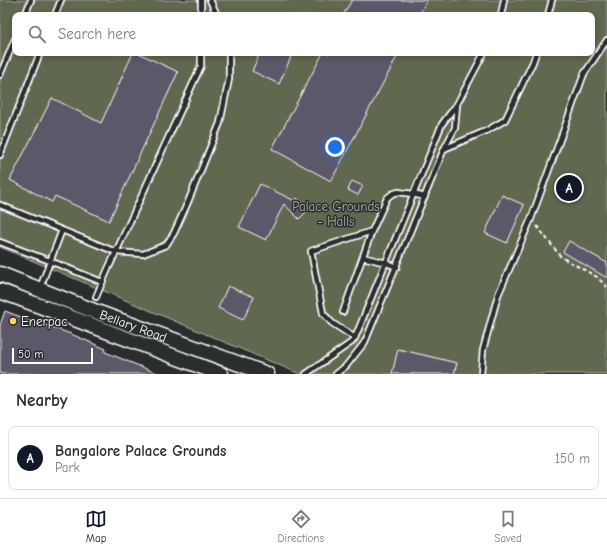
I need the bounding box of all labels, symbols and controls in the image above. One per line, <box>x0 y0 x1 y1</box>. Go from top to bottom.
search box <box>12 12 595 56</box>
icon: search <box>26 23 48 45</box>
text: Search here <box>58 25 136 43</box>
your location <box>325 137 345 157</box>
pin: A <box>556 173 582 203</box>
park label: Palace Grounds - Halls <box>292 199 380 229</box>
street label: Bellary Road <box>98 307 169 345</box>
place label: Enerpac <box>21 314 68 329</box>
marker: Enerpac <box>8 316 18 326</box>
scale bar <box>12 346 93 365</box>
text: 50 m <box>18 348 43 361</box>
text: Nearby <box>16 391 67 410</box>
text: Bangalore Palace Grounds <box>55 442 227 460</box>
text: A <box>26 451 34 466</box>
text: 150 m <box>555 451 590 466</box>
text: Park <box>55 460 80 475</box>
tab: Map <box>85 508 107 545</box>
tab: Directions <box>277 508 324 545</box>
tab: Saved <box>494 508 522 545</box>

